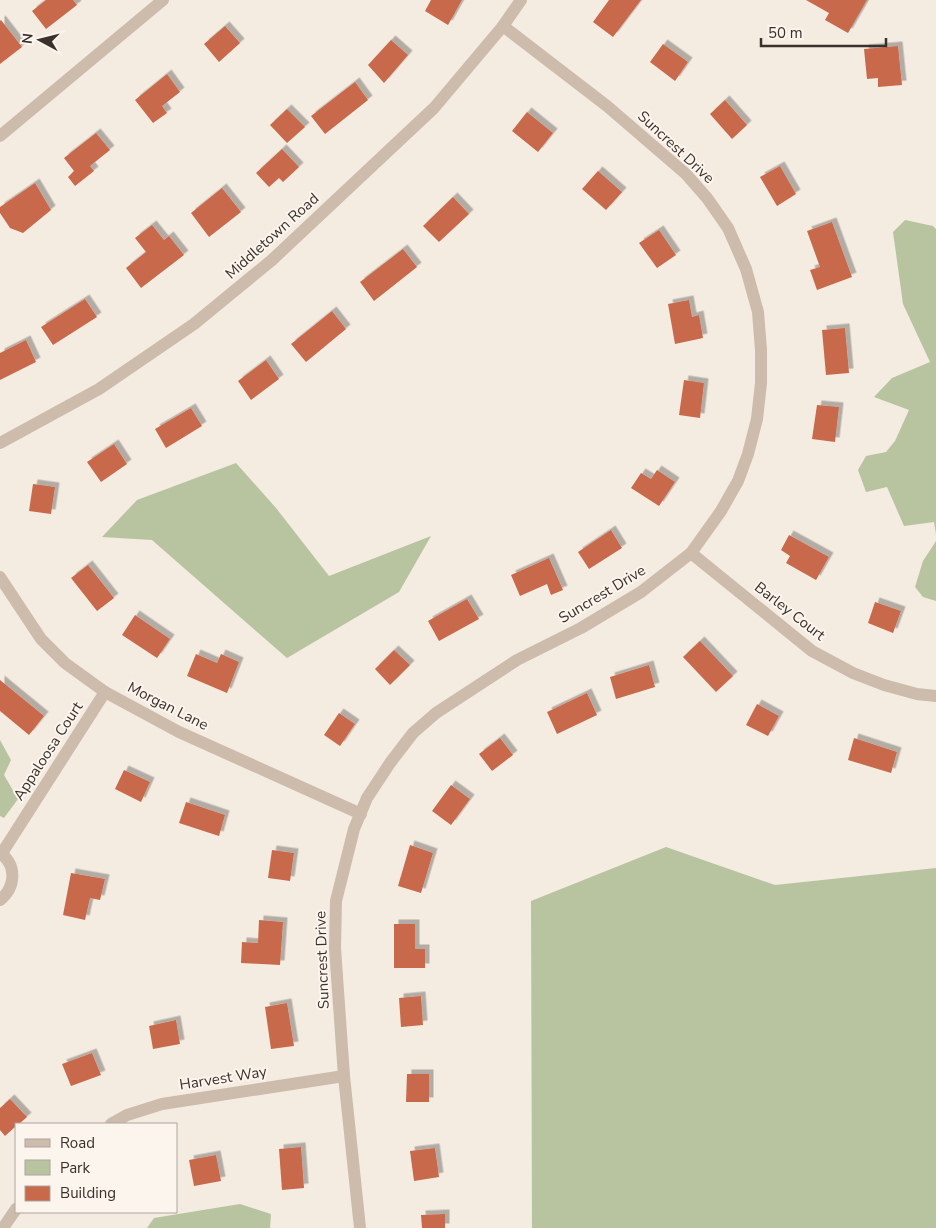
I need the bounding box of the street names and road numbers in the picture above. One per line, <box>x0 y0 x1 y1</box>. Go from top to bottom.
street label: Suncrest Drive <box>633 106 719 188</box>
street label: Middletown Road <box>221 189 323 283</box>
street label: Suncrest Drive <box>555 560 649 628</box>
street label: Barley Court <box>751 577 830 645</box>
street label: Morgan Lane <box>124 677 212 735</box>
street label: Appaloosa Court <box>9 697 88 804</box>
street label: Suncrest Drive <box>310 911 334 1009</box>
street label: Harvest Way <box>178 1061 268 1095</box>

